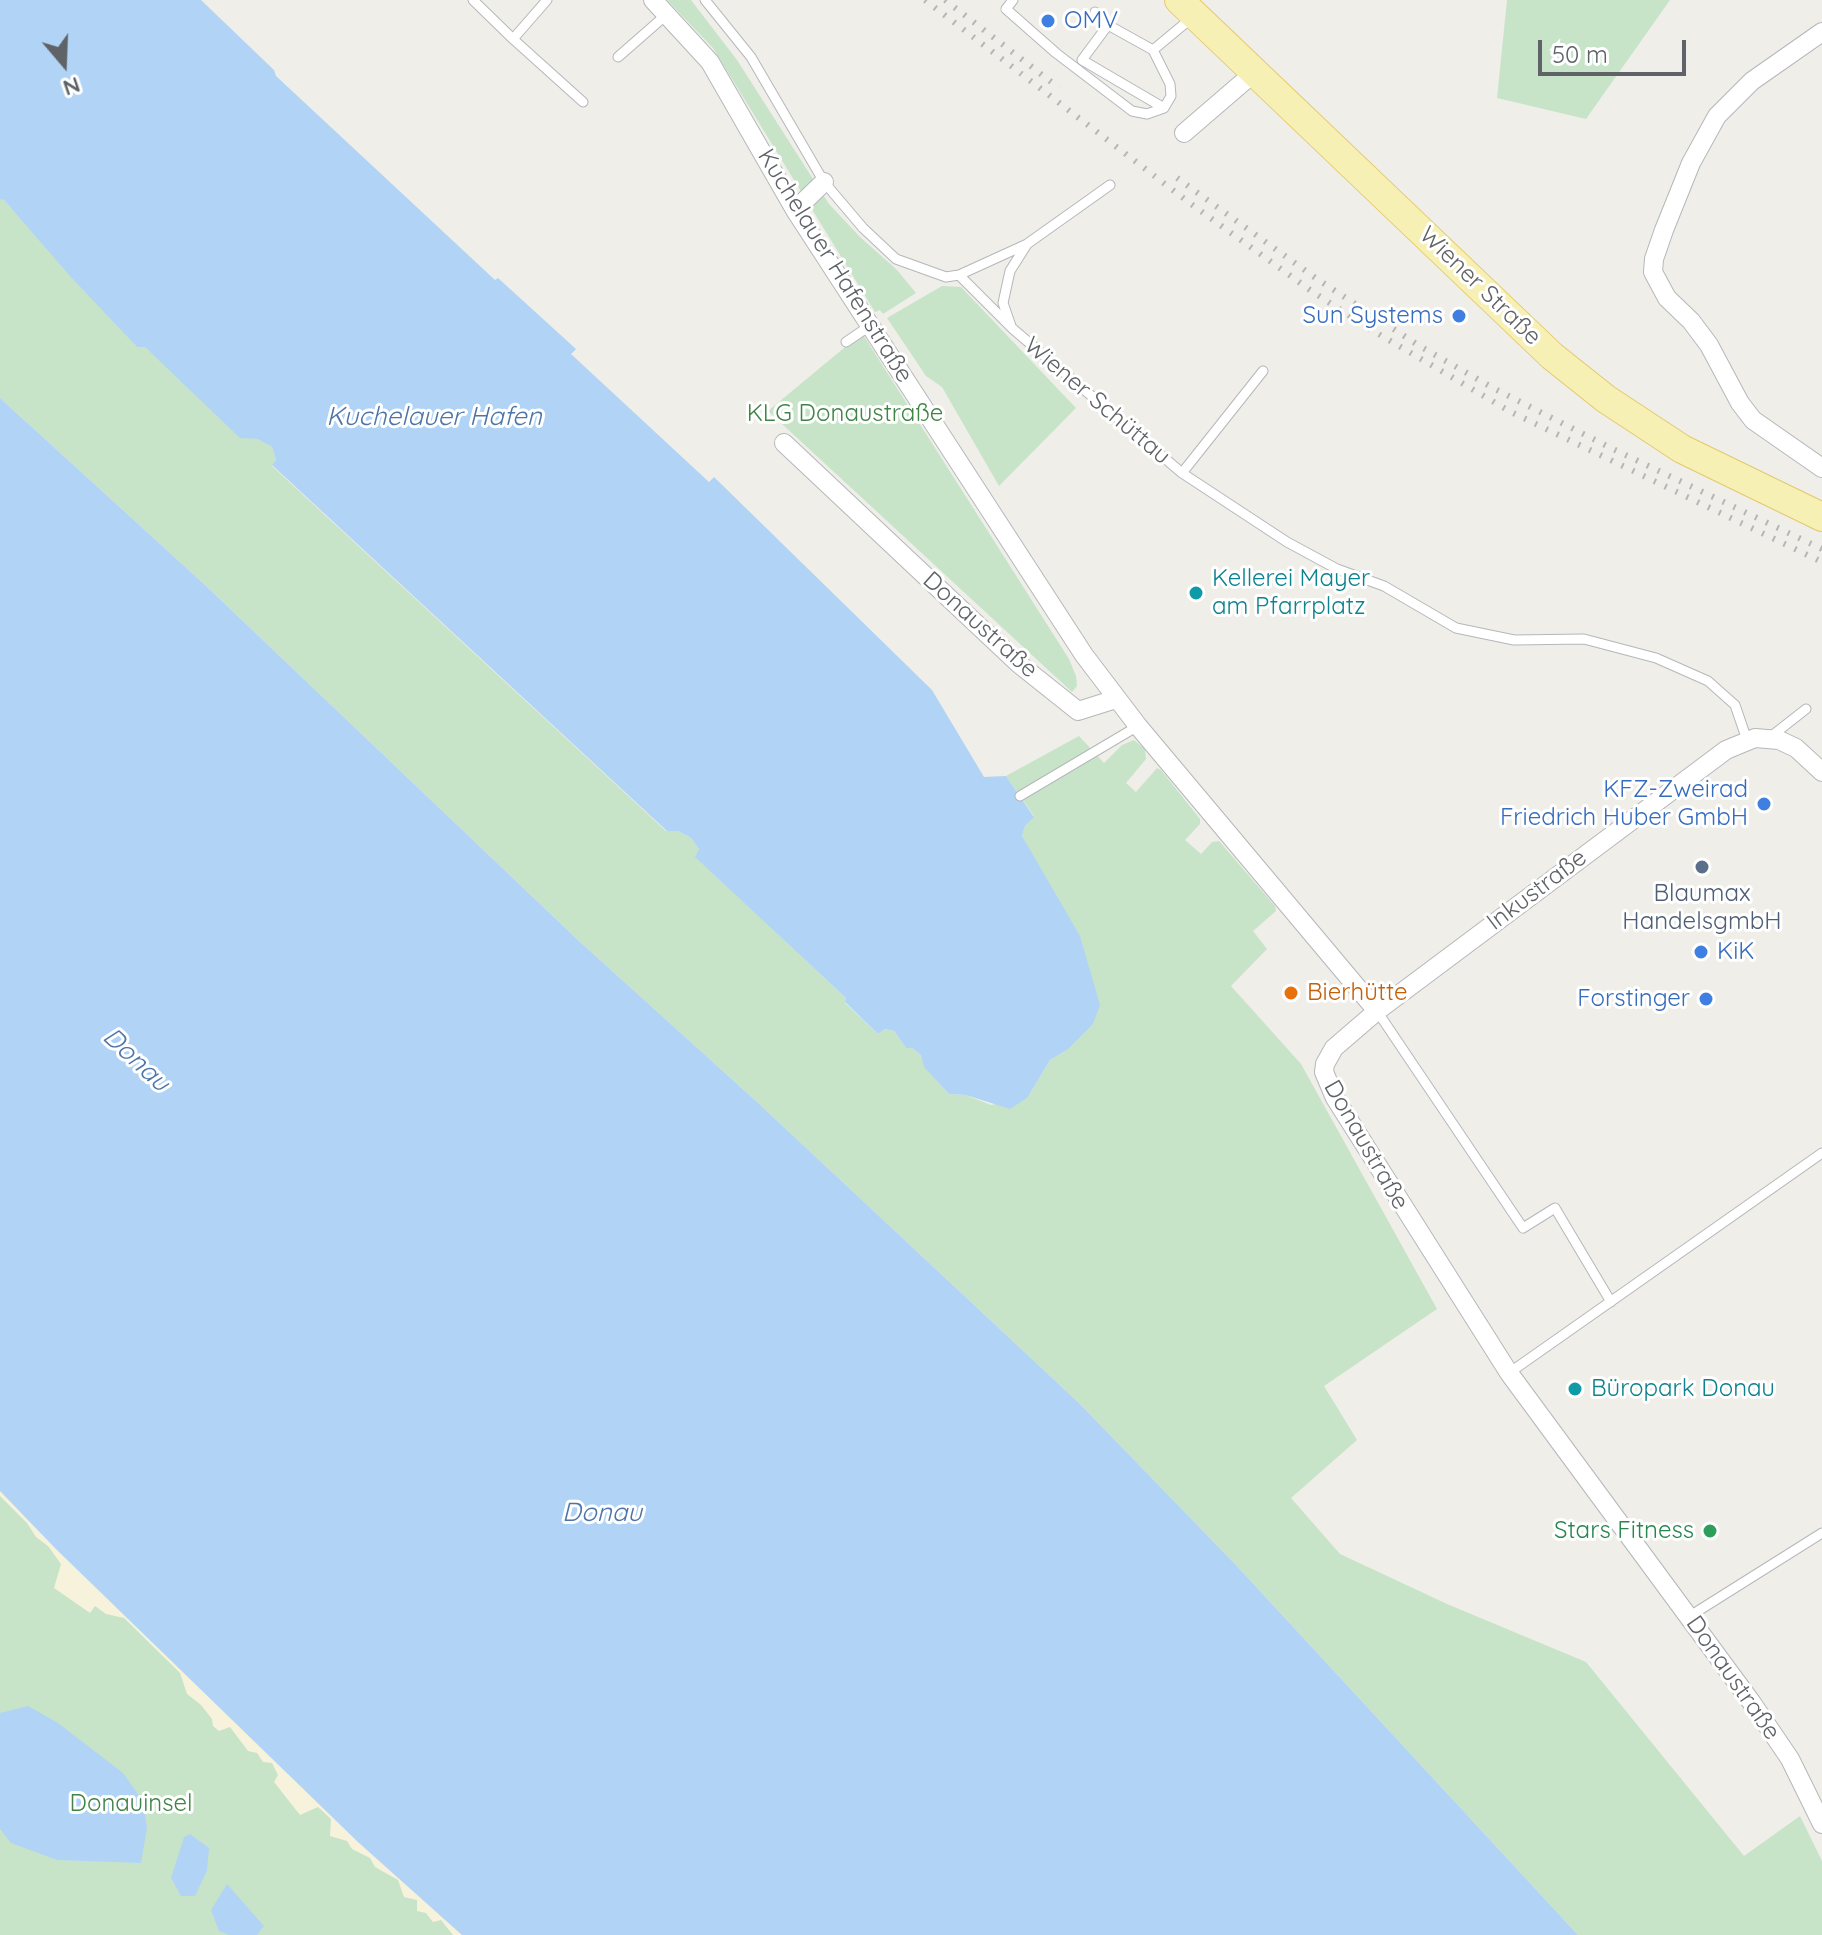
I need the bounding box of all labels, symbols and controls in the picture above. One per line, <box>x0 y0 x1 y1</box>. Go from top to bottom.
place label: OMV <box>1064 7 1118 35</box>
marker: OMV <box>1039 12 1057 30</box>
north arrow <box>24 24 104 104</box>
scale bar <box>1542 24 1690 74</box>
text: 50 m <box>1552 39 1608 69</box>
text: N <box>60 71 84 103</box>
street label: Kuchelauer Hafenstraße <box>751 144 919 388</box>
street label: Wiener Straße <box>1413 221 1547 351</box>
place label: Sun Systems <box>1303 302 1443 330</box>
marker: Sun Systems <box>1450 307 1468 325</box>
street label: Wiener Schüttau <box>1018 331 1176 471</box>
park label: KLG Donaustraße <box>747 400 943 428</box>
water label: Kuchelauer Hafen <box>326 401 542 433</box>
place label: Kellerei Mayer am Pfarrplatz <box>1212 565 1370 621</box>
street label: Donaustraße <box>917 566 1043 684</box>
marker: Kellerei Mayer am Pfarrplatz <box>1187 584 1205 602</box>
place label: KFZ-Zweirad Friedrich Huber GmbH <box>1500 776 1748 832</box>
marker: KFZ-Zweirad Friedrich Huber GmbH <box>1755 795 1773 813</box>
street label: Inkustraße <box>1482 843 1592 937</box>
marker: Blaumax HandelsgmbH <box>1693 858 1711 876</box>
place label: Blaumax HandelsgmbH <box>1622 880 1782 936</box>
place label: KiK <box>1717 938 1755 966</box>
marker: KiK <box>1692 943 1710 961</box>
place label: Bierhütte <box>1307 979 1408 1007</box>
marker: Bierhütte <box>1282 984 1300 1002</box>
place label: Forstinger <box>1577 985 1690 1013</box>
marker: Forstinger <box>1697 990 1715 1008</box>
water label: Donau <box>96 1021 176 1099</box>
street label: Donaustraße <box>1317 1075 1415 1215</box>
place label: Büropark Donau <box>1591 1375 1775 1403</box>
marker: Büropark Donau <box>1566 1380 1584 1398</box>
water label: Donau <box>562 1497 642 1529</box>
place label: Stars Fitness <box>1554 1517 1694 1545</box>
marker: Stars Fitness <box>1701 1522 1719 1540</box>
street label: Donaustraße <box>1680 1610 1786 1746</box>
park label: Donauinsel <box>69 1790 193 1818</box>

